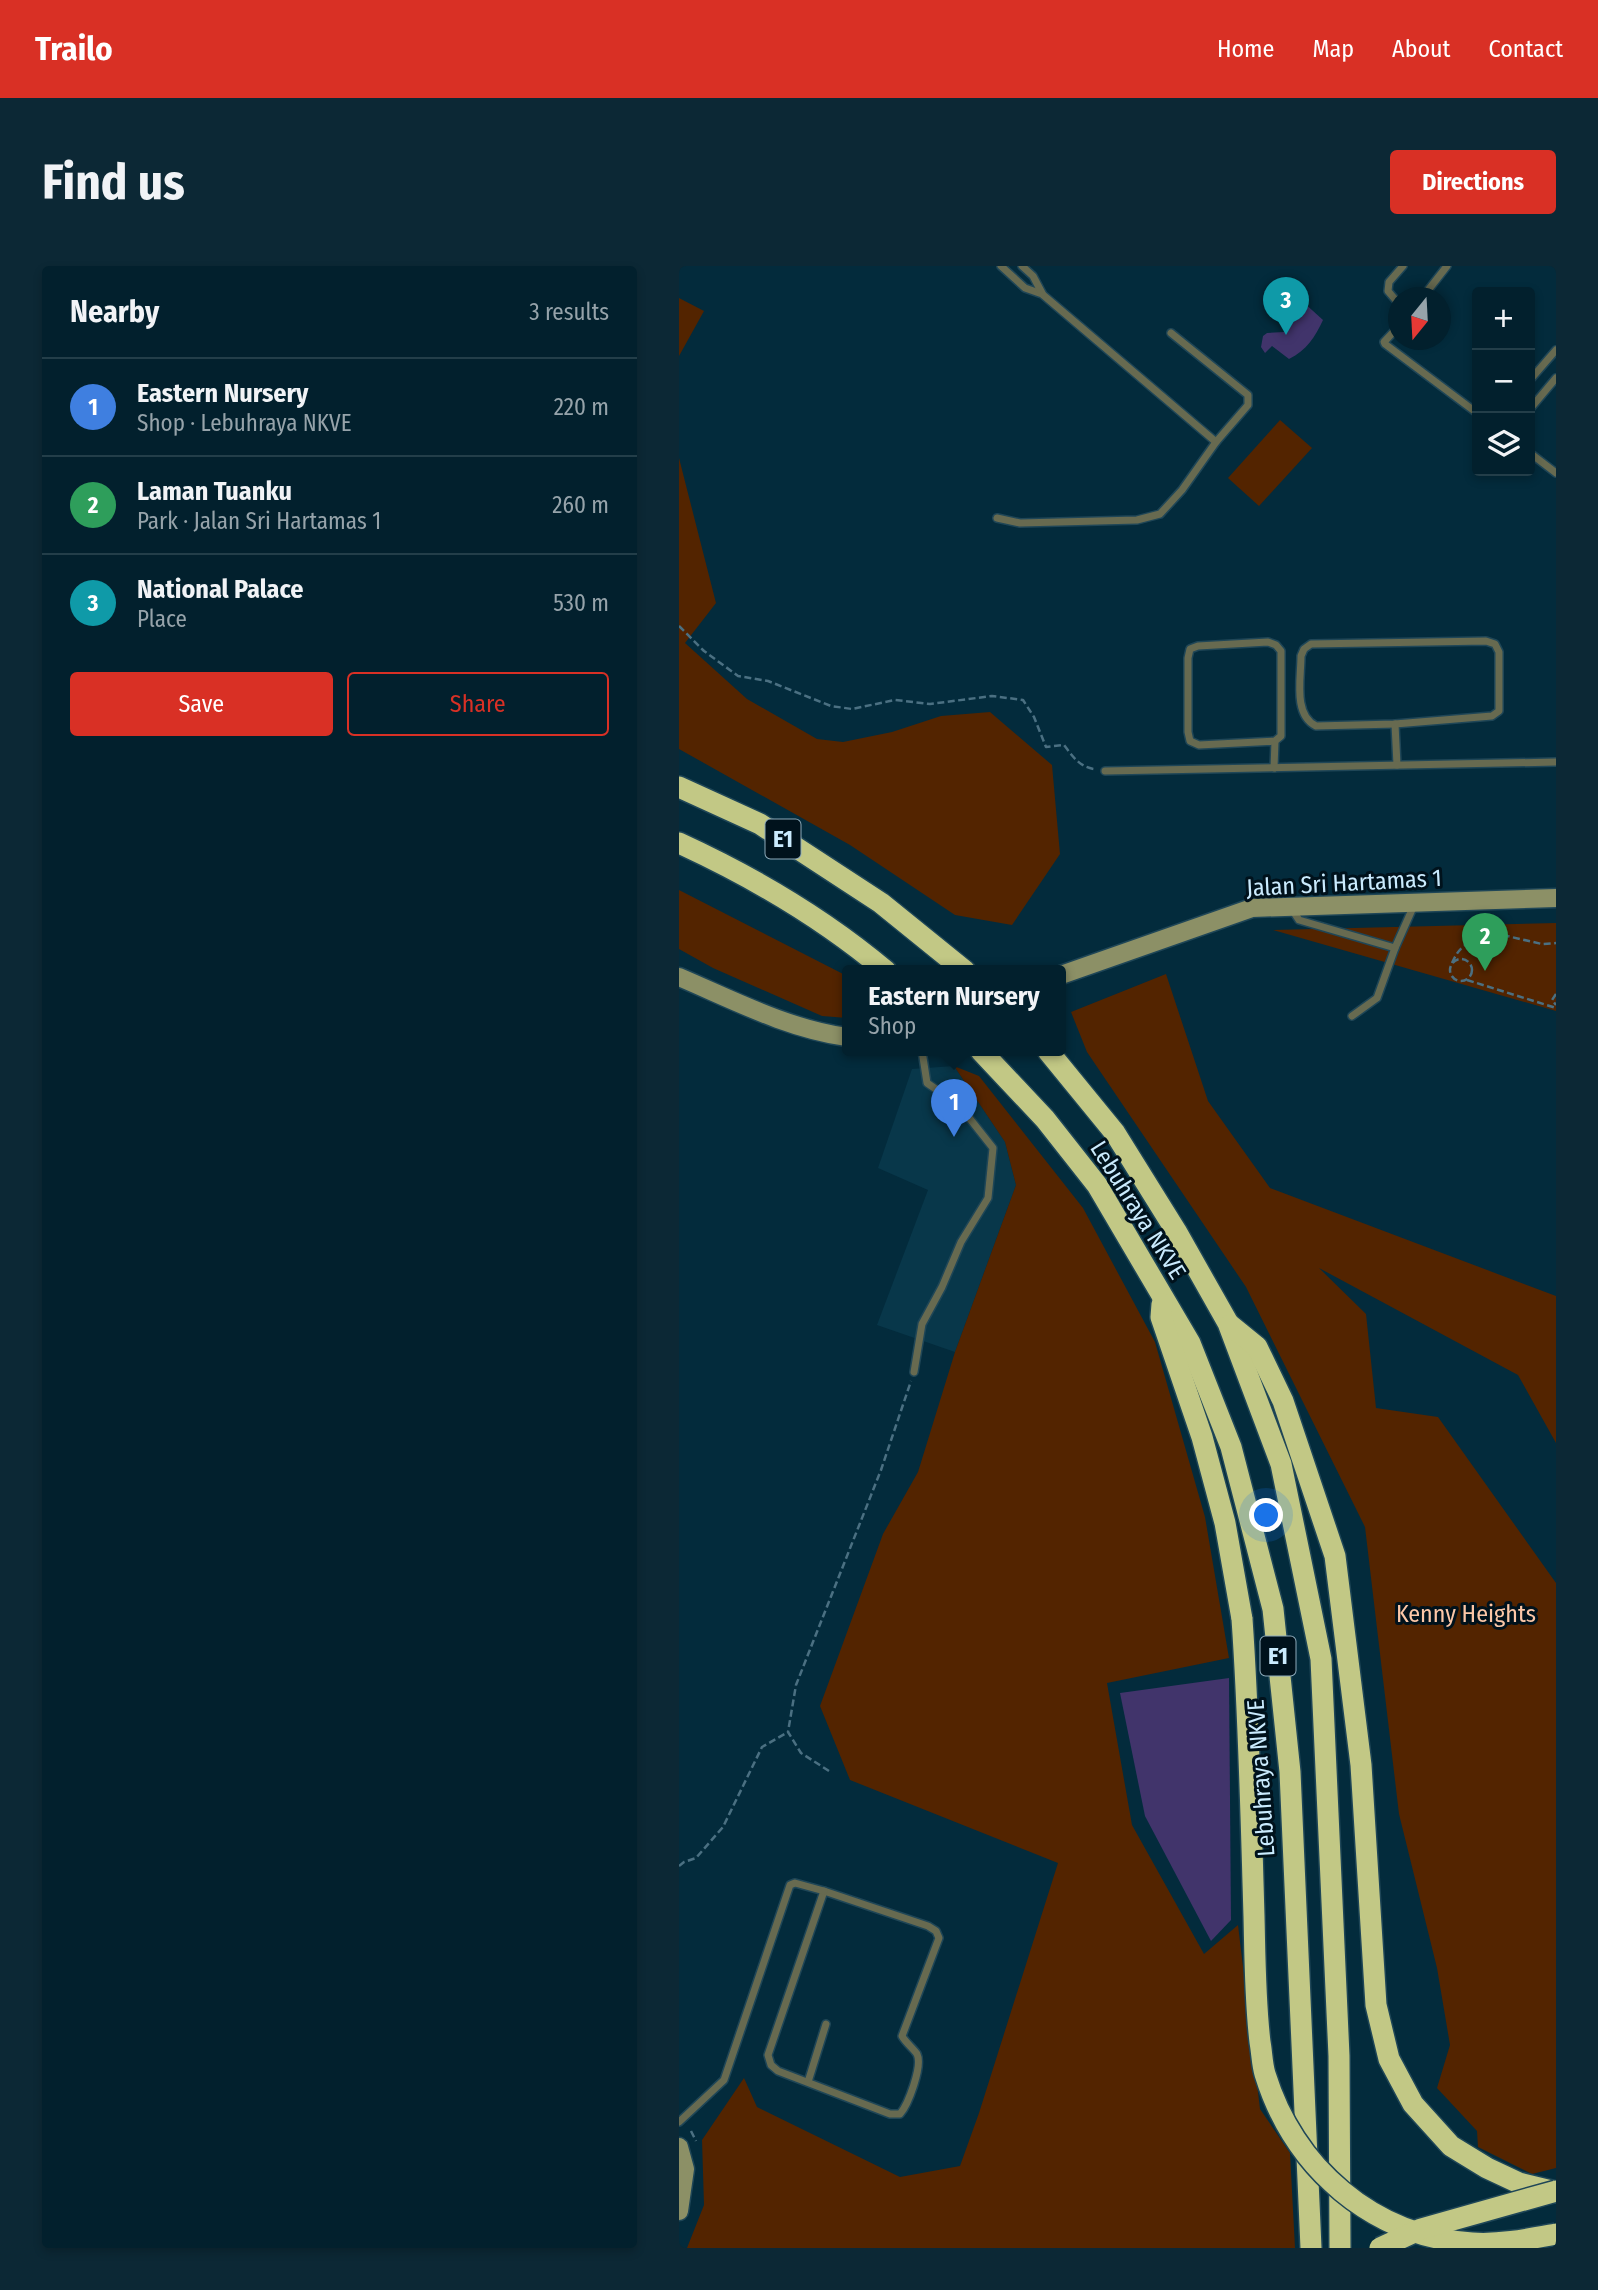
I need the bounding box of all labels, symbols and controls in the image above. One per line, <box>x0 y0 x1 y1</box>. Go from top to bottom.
text: Trailo <box>35 29 113 69</box>
text: Home <box>1217 35 1274 63</box>
text: Map <box>1312 35 1354 63</box>
text: About <box>1392 35 1450 63</box>
text: Contact <box>1488 35 1563 63</box>
button: Directions <box>1390 150 1556 214</box>
text: Find us <box>42 153 185 212</box>
pin: 3 <box>1263 277 1309 335</box>
north arrow <box>1388 287 1451 350</box>
map controls <box>1472 287 1535 476</box>
button: + <box>1472 287 1535 350</box>
text: Nearby <box>70 294 159 330</box>
text: 3 results <box>529 298 609 326</box>
button: − <box>1472 350 1535 413</box>
text: Eastern Nursery <box>137 378 308 409</box>
text: 1 <box>88 393 98 421</box>
text: 220 m <box>554 393 609 421</box>
text: Shop · Lebuhraya NKVE <box>137 409 351 437</box>
button: layers <box>1472 413 1535 476</box>
text: Laman Tuanku <box>137 476 292 507</box>
text: 2 <box>88 491 98 519</box>
text: 260 m <box>552 491 609 519</box>
text: Park · Jalan Sri Hartamas 1 <box>137 507 381 535</box>
text: National Palace <box>137 574 304 605</box>
text: 3 <box>88 589 98 617</box>
text: 530 m <box>553 589 609 617</box>
text: Place <box>137 605 187 633</box>
button: Save <box>70 672 333 736</box>
button: Share <box>347 672 609 736</box>
road number: E1 <box>765 820 801 859</box>
street label: Jalan Sri Hartamas 1 <box>1246 864 1442 902</box>
pin: 2 <box>1462 913 1508 971</box>
popup <box>842 965 1066 1056</box>
text: Eastern Nursery <box>868 981 1040 1012</box>
text: Shop <box>868 1012 916 1040</box>
pin: 1 <box>931 1079 977 1137</box>
street label: Lebuhraya NKVE <box>1084 1136 1192 1284</box>
your location <box>1249 1498 1283 1532</box>
park label: Kenny Heights <box>1396 1600 1536 1628</box>
road number: E1 <box>1261 1637 1295 1676</box>
street label: Lebuhraya NKVE <box>1242 1698 1280 1858</box>

